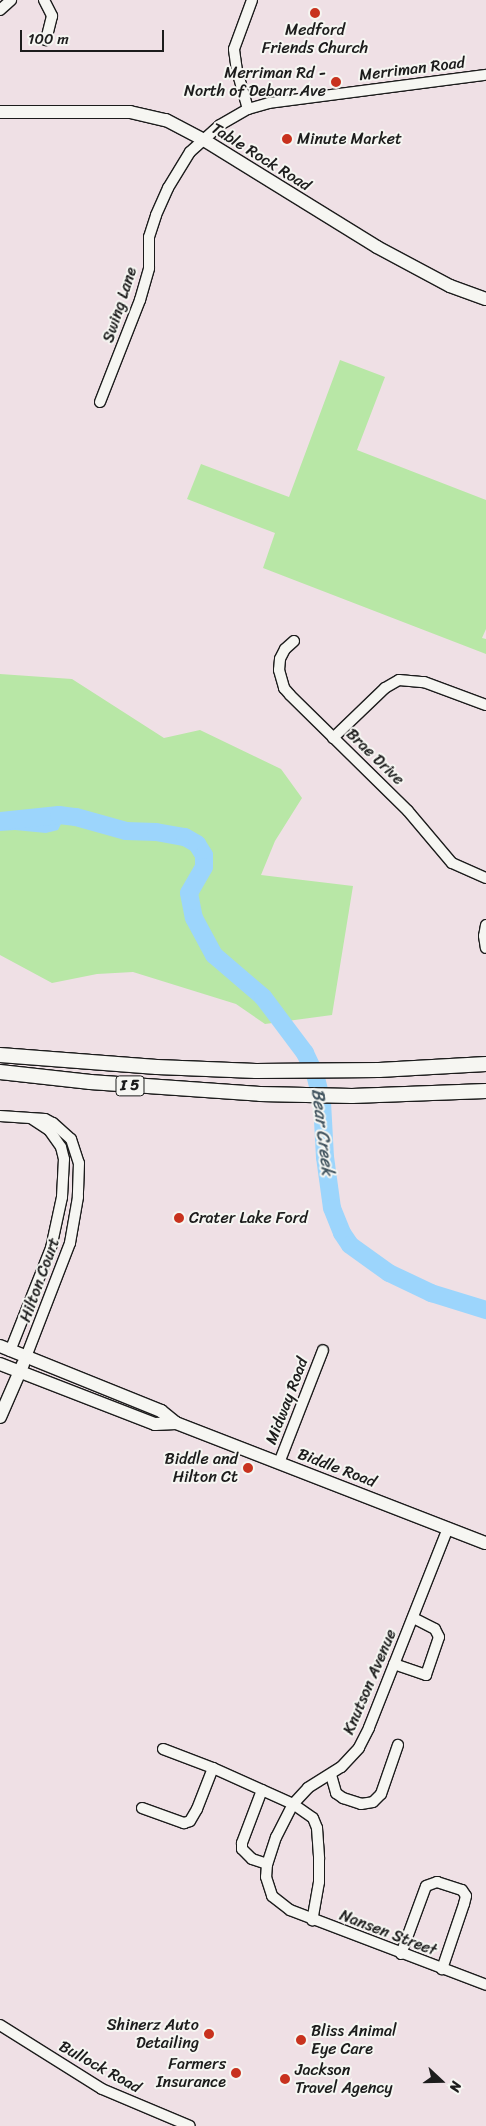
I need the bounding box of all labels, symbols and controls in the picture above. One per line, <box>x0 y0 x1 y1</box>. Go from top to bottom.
marker: Medford Friends Church <box>309 7 321 19</box>
scale bar <box>22 20 166 52</box>
place label: Medford Friends Church <box>262 20 368 58</box>
text: 100 m <box>28 26 69 52</box>
street label: Merriman Road <box>358 53 466 85</box>
place label: Merriman Rd - North of Debarr Ave <box>183 63 326 101</box>
marker: Merriman Rd - North of Debarr Ave <box>330 76 342 88</box>
street label: Table Rock Road <box>208 119 314 195</box>
place label: Minute Market <box>297 129 401 149</box>
marker: Minute Market <box>281 133 293 145</box>
street label: Swing Lane <box>99 265 141 345</box>
street label: Brae Drive <box>342 725 408 789</box>
road number: I 5 <box>115 1074 145 1098</box>
water label: Bear Creek <box>307 1087 339 1177</box>
place label: Crater Lake Ford <box>189 1208 308 1228</box>
marker: Crater Lake Ford <box>173 1212 185 1224</box>
street label: Hilton Court <box>16 1235 64 1325</box>
street label: Midway Road <box>262 1355 312 1447</box>
street label: Biddle Road <box>295 1444 379 1492</box>
place label: Biddle and Hilton Ct <box>165 1449 238 1487</box>
marker: Biddle and Hilton Ct <box>242 1462 254 1474</box>
street label: Knutson Avenue <box>339 1626 401 1738</box>
street label: Nansen Street <box>337 1906 439 1960</box>
place label: Shinerz Auto Detailing <box>107 2015 199 2053</box>
place label: Bliss Animal Eye Care <box>311 2021 397 2059</box>
marker: Shinerz Auto Detailing <box>203 2028 215 2040</box>
marker: Bliss Animal Eye Care <box>295 2034 307 2046</box>
street label: Bullock Road <box>56 2037 144 2097</box>
place label: Farmers Insurance <box>156 2054 226 2092</box>
north arrow <box>416 2056 466 2106</box>
place label: Jackson Travel Agency <box>295 2060 393 2098</box>
marker: Farmers Insurance <box>230 2067 242 2079</box>
marker: Jackson Travel Agency <box>279 2073 291 2085</box>
text: N <box>442 2078 469 2096</box>

